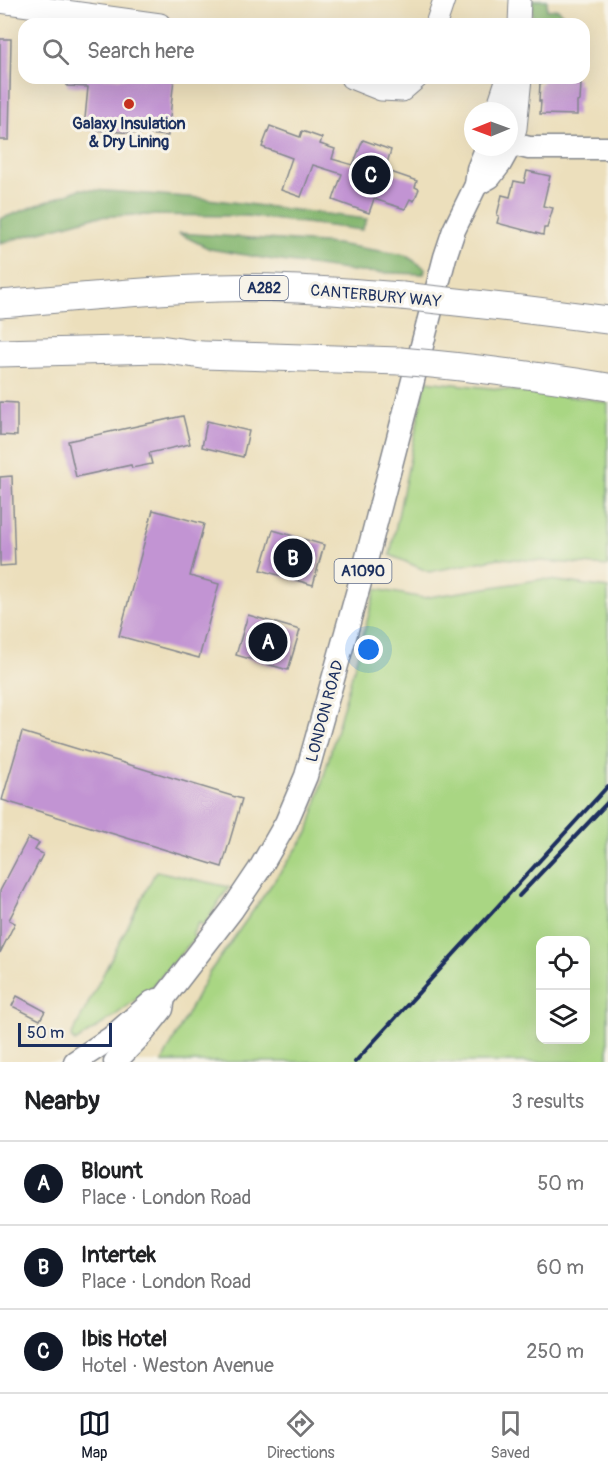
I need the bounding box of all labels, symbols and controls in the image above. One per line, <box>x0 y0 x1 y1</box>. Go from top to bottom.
search box <box>18 18 590 84</box>
icon: search <box>39 35 72 68</box>
text: Search here <box>87 37 194 65</box>
marker: Galaxy Insulation & Dry Lining <box>122 97 136 111</box>
north arrow <box>464 102 518 156</box>
place label: Galaxy Insulation & Dry Lining <box>72 114 186 152</box>
pin: C <box>352 152 391 198</box>
road number: A282 <box>240 276 288 300</box>
street label: CANTERBURY WAY <box>309 280 442 312</box>
pin: B <box>274 536 312 580</box>
road number: A1090 <box>334 559 392 583</box>
pin: A <box>248 620 288 664</box>
your location <box>354 635 383 664</box>
street label: LONDON ROAD <box>302 658 348 764</box>
map controls <box>536 936 590 1044</box>
button: locate <box>536 936 590 990</box>
button: layers <box>536 990 590 1044</box>
scale bar <box>18 1020 112 1048</box>
text: 50 m <box>27 1023 64 1043</box>
text: Nearby <box>24 1085 100 1117</box>
text: 3 results <box>512 1089 584 1114</box>
text: Blount <box>81 1157 143 1185</box>
text: A <box>37 1171 50 1196</box>
text: 50 m <box>537 1171 584 1196</box>
text: Place · London Road <box>81 1185 251 1210</box>
text: Intertek <box>81 1241 156 1269</box>
text: B <box>38 1255 49 1280</box>
text: 60 m <box>537 1255 584 1280</box>
text: Place · London Road <box>81 1269 251 1294</box>
text: Ibis Hotel <box>81 1325 167 1353</box>
text: C <box>37 1339 50 1364</box>
text: 250 m <box>526 1339 584 1364</box>
text: Hotel · Weston Avenue <box>81 1353 274 1378</box>
tab: Map <box>78 1407 111 1463</box>
tab: Directions <box>267 1407 335 1463</box>
tab: Saved <box>490 1407 530 1463</box>

